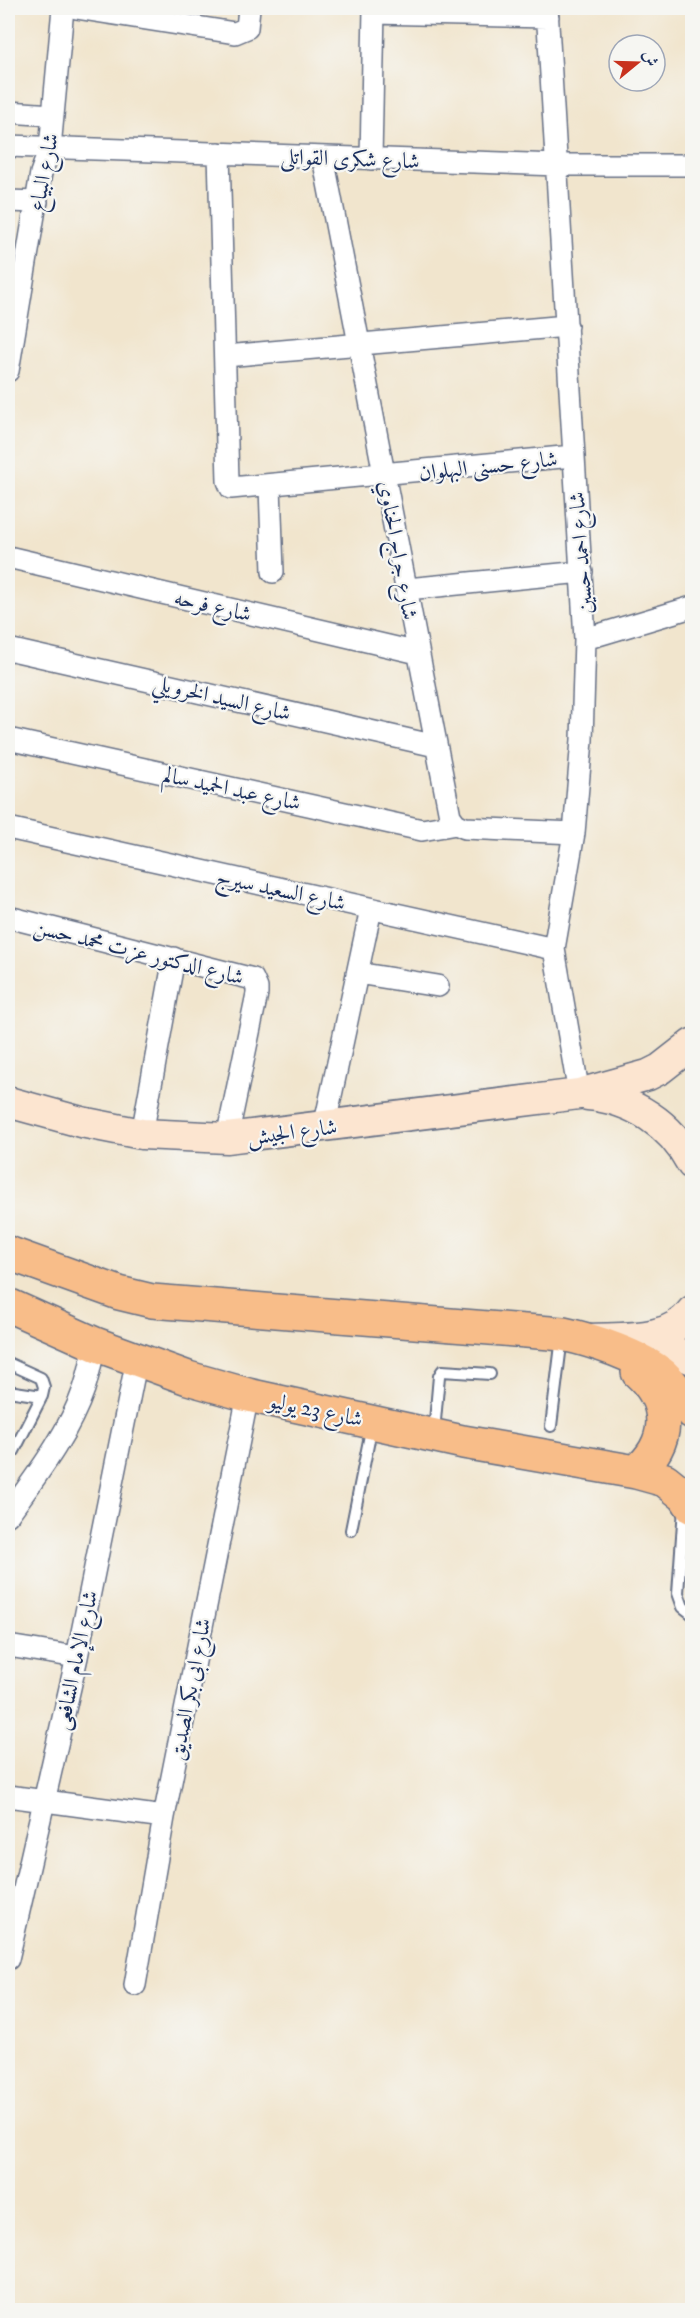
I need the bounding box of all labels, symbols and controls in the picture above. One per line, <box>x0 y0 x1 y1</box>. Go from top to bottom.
north arrow <box>607 33 667 93</box>
text: ش <box>638 48 662 69</box>
street label: شارع البياع <box>24 131 69 214</box>
street label: شارع شكرى القواتلى <box>280 144 420 179</box>
street label: شارع حسنى البهلوان <box>418 446 559 491</box>
street label: شارع جراج الحناوي <box>367 479 423 623</box>
street label: شارع احمد حسين <box>564 491 603 615</box>
street label: شارع فرحه <box>170 584 254 632</box>
street label: شارع السيد الخرويلي <box>148 669 293 734</box>
street label: شارع عبد الحميد سالم <box>159 762 303 822</box>
street label: شارع السعيد سيرج <box>212 864 348 922</box>
street label: شارع الدكتور عزت محمد حسن <box>30 913 247 996</box>
street label: شارع الجيش <box>246 1114 339 1155</box>
street label: شارع 23 يوليو <box>264 1387 365 1437</box>
street label: شارع الإمام الشافعى <box>48 1588 109 1734</box>
street label: شارع ابى بكر الصديق <box>163 1616 221 1763</box>

